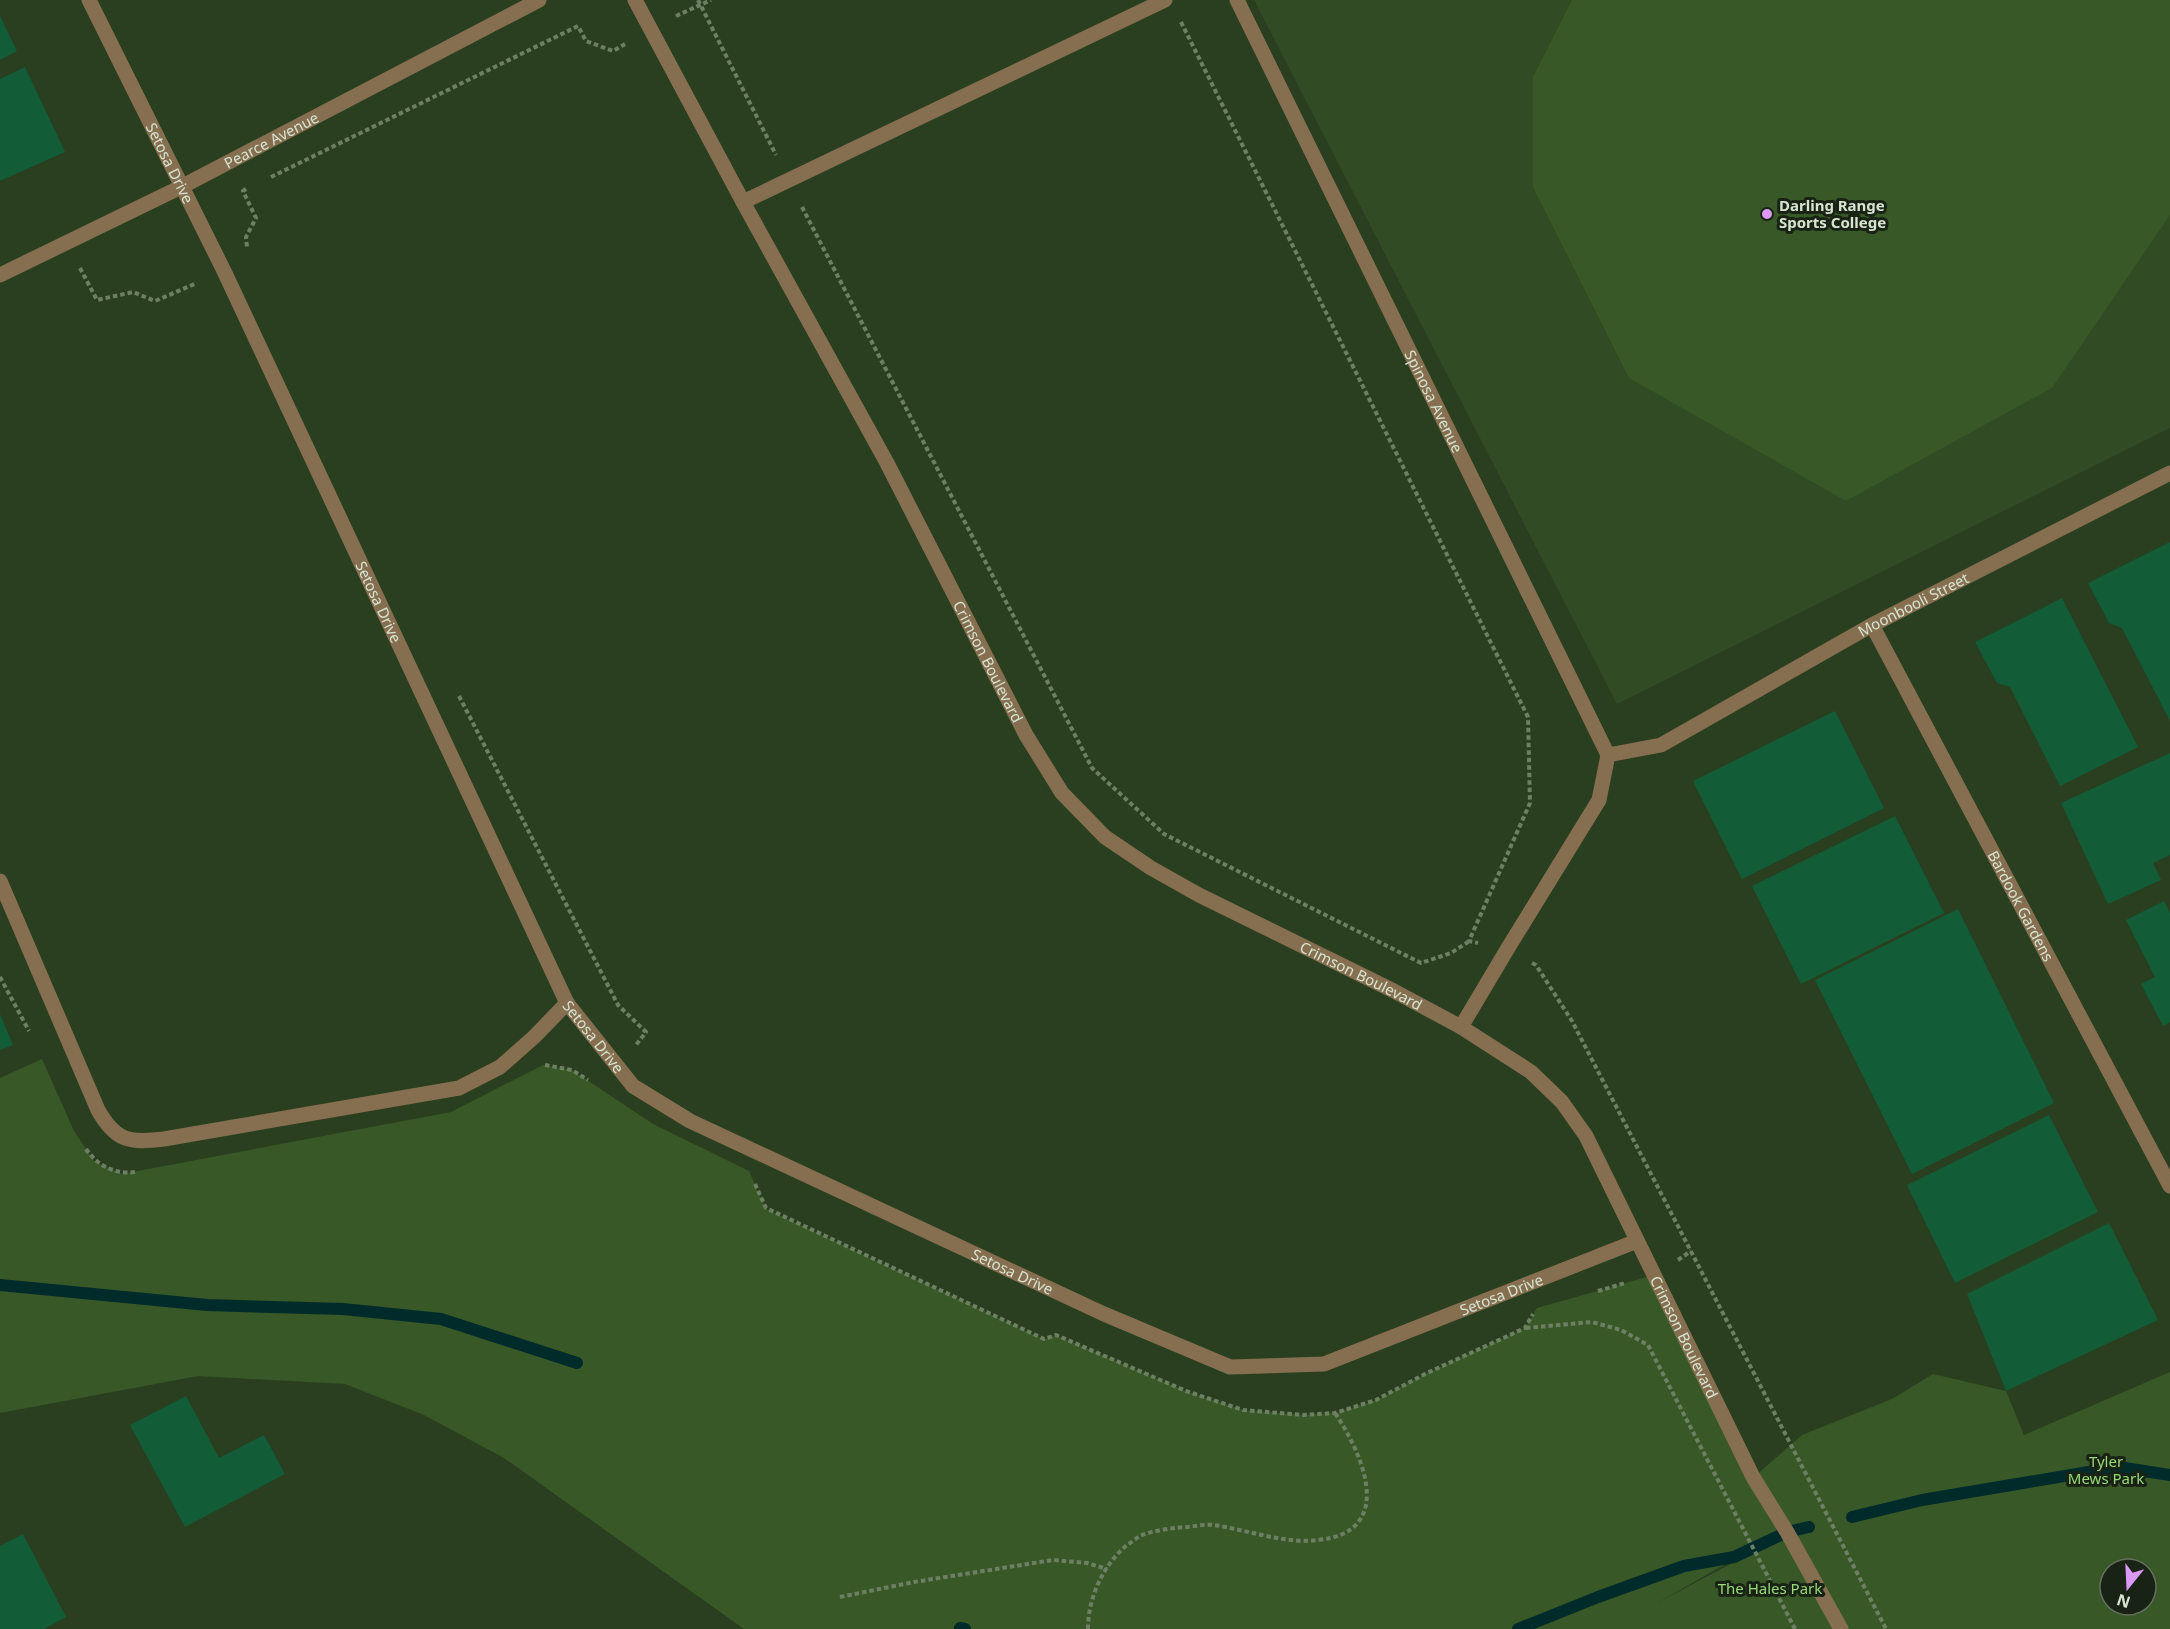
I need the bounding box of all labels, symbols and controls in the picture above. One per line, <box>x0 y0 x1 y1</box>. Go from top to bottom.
street label: Pearce Avenue <box>220 107 322 173</box>
street label: Setosa Drive <box>142 119 199 207</box>
place label: Darling Range Sports College <box>1779 195 1886 232</box>
marker: Darling Range Sports College <box>1760 207 1774 221</box>
street label: Spinosa Avenue <box>1400 347 1468 456</box>
street label: Setosa Drive <box>351 558 407 646</box>
street label: Moonbooli Street <box>1854 567 1972 641</box>
street label: Crimson Boulevard <box>949 597 1028 726</box>
street label: Bardook Gardens <box>1984 847 2059 965</box>
street label: Crimson Boulevard <box>1297 936 1426 1014</box>
street label: Setosa Drive <box>559 996 629 1077</box>
street label: Setosa Drive <box>969 1244 1057 1299</box>
street label: Setosa Drive <box>1457 1269 1546 1320</box>
street label: Crimson Boulevard <box>1646 1272 1723 1402</box>
park label: Tyler Mews Park <box>2068 1451 2144 1488</box>
north arrow <box>2098 1557 2158 1617</box>
park label: The Hales Park <box>1718 1578 1822 1598</box>
text: N <box>2114 1589 2133 1614</box>

